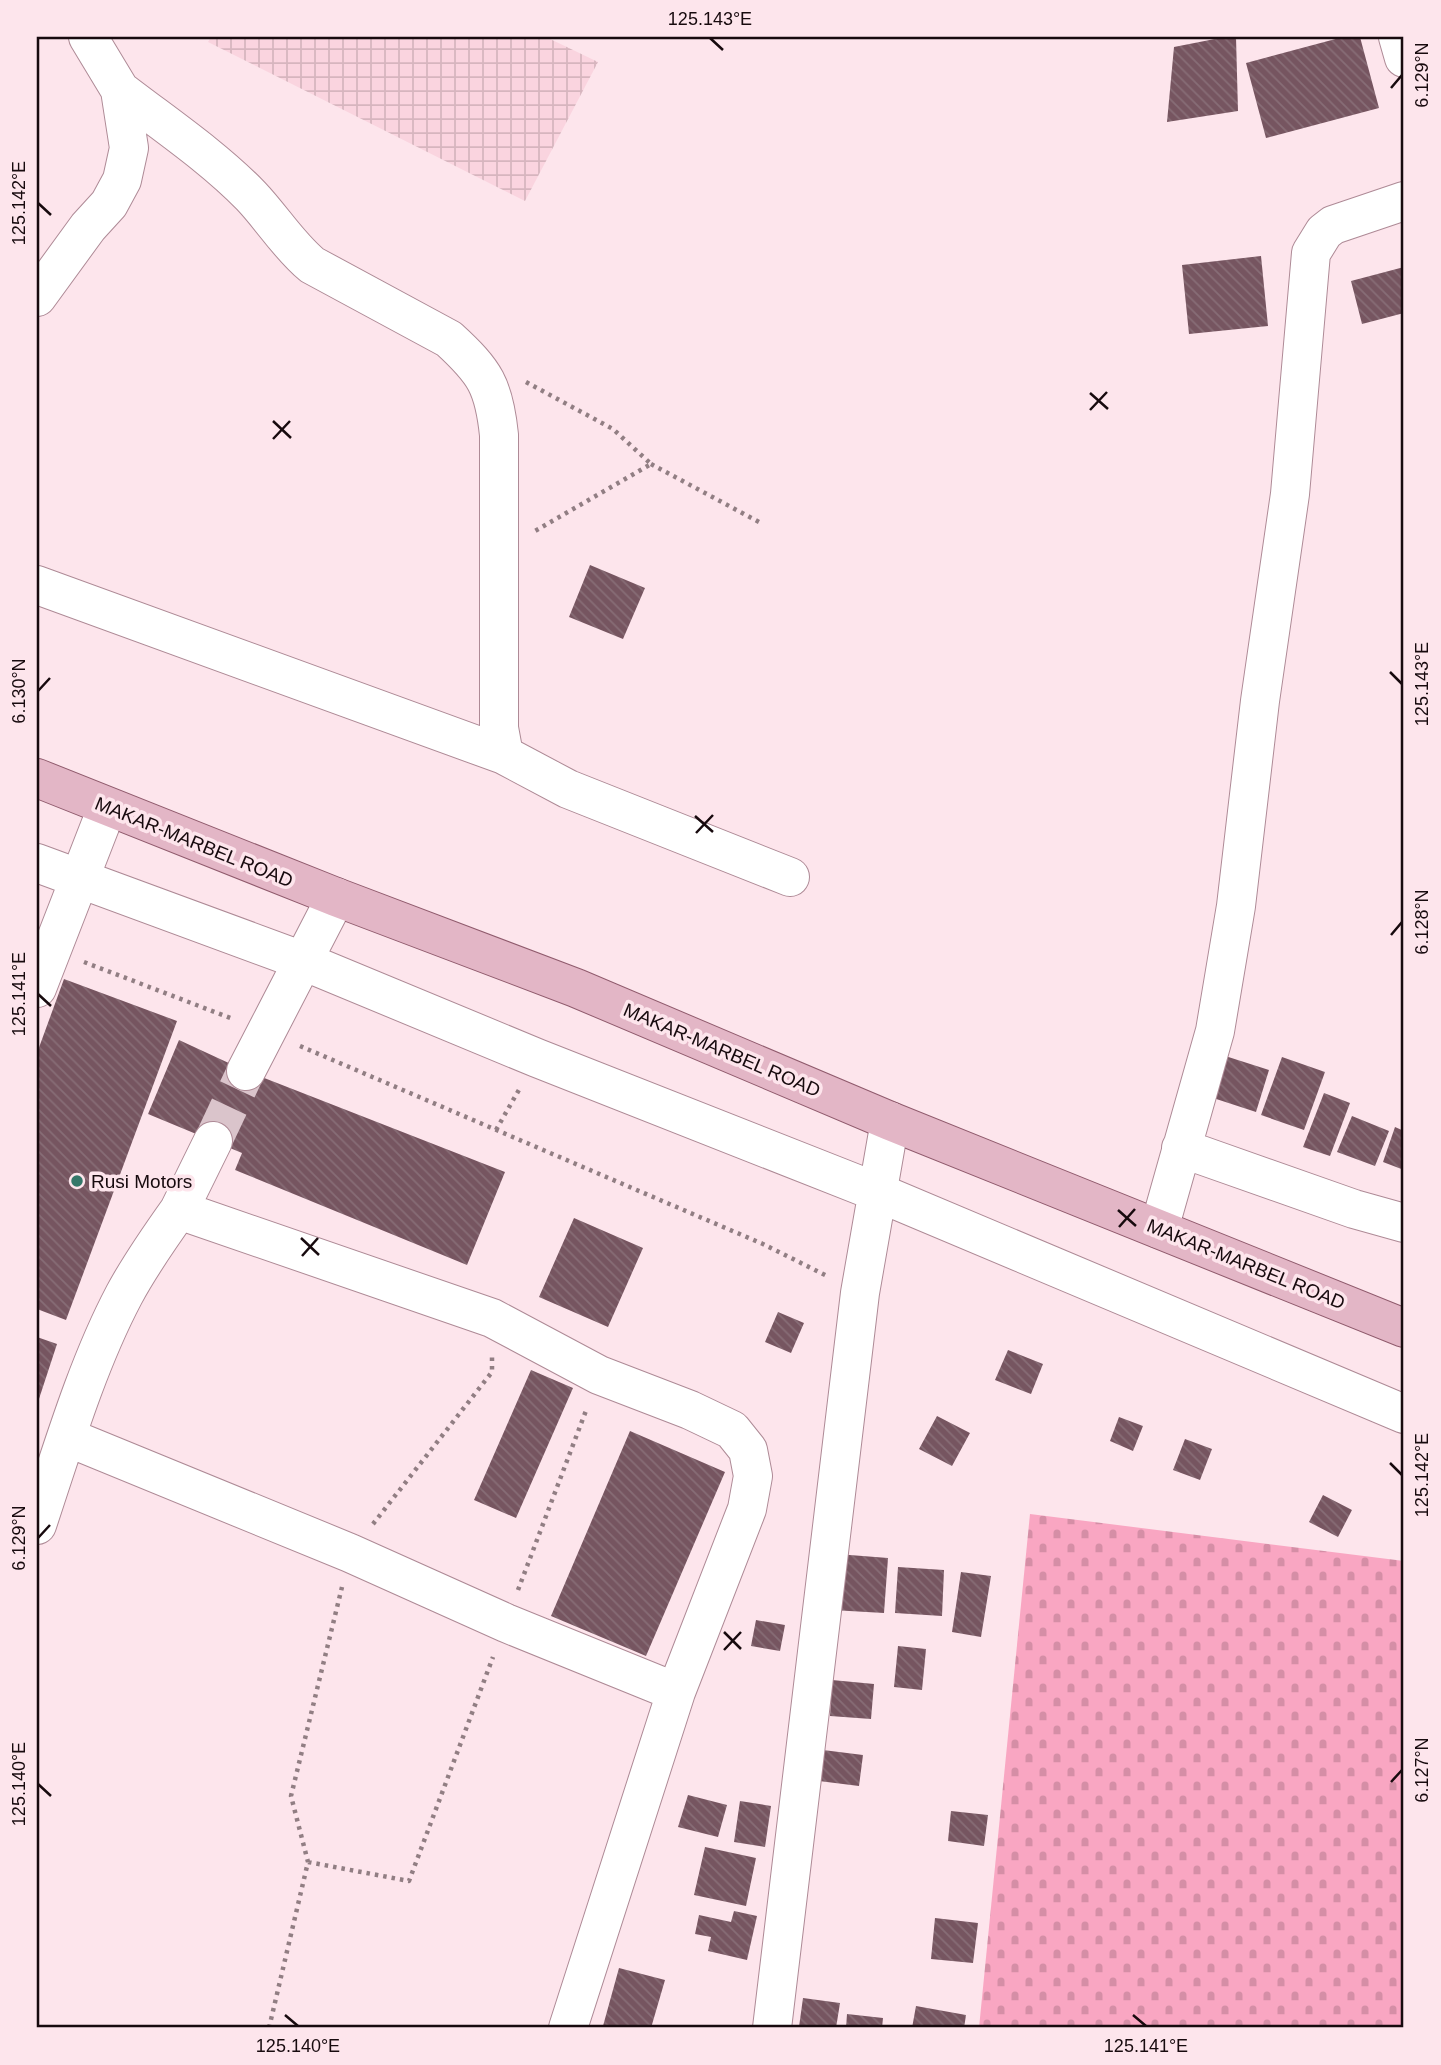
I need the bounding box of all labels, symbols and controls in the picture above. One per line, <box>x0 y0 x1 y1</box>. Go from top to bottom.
text: 125.143°E <box>668 9 752 29</box>
text: 6.129°N <box>1412 42 1432 108</box>
text: 125.142°E <box>9 161 29 245</box>
text: 125.143°E <box>1412 642 1432 726</box>
text: 6.130°N <box>9 658 29 724</box>
street label: MAKAR-MARBEL ROAD <box>92 793 296 891</box>
text: 6.128°N <box>1412 889 1432 955</box>
text: 125.141°E <box>9 952 29 1036</box>
street label: MAKAR-MARBEL ROAD <box>621 999 823 1101</box>
place label: Rusi Motors <box>91 1171 192 1192</box>
marker: Rusi Motors <box>69 1173 85 1189</box>
street label: MAKAR-MARBEL ROAD <box>1144 1215 1348 1313</box>
text: 125.142°E <box>1412 1433 1432 1517</box>
text: 6.129°N <box>9 1505 29 1571</box>
text: 6.127°N <box>1412 1737 1432 1803</box>
text: 125.140°E <box>9 1742 29 1826</box>
text: 125.140°E <box>256 2036 340 2056</box>
text: 125.141°E <box>1104 2036 1188 2056</box>

